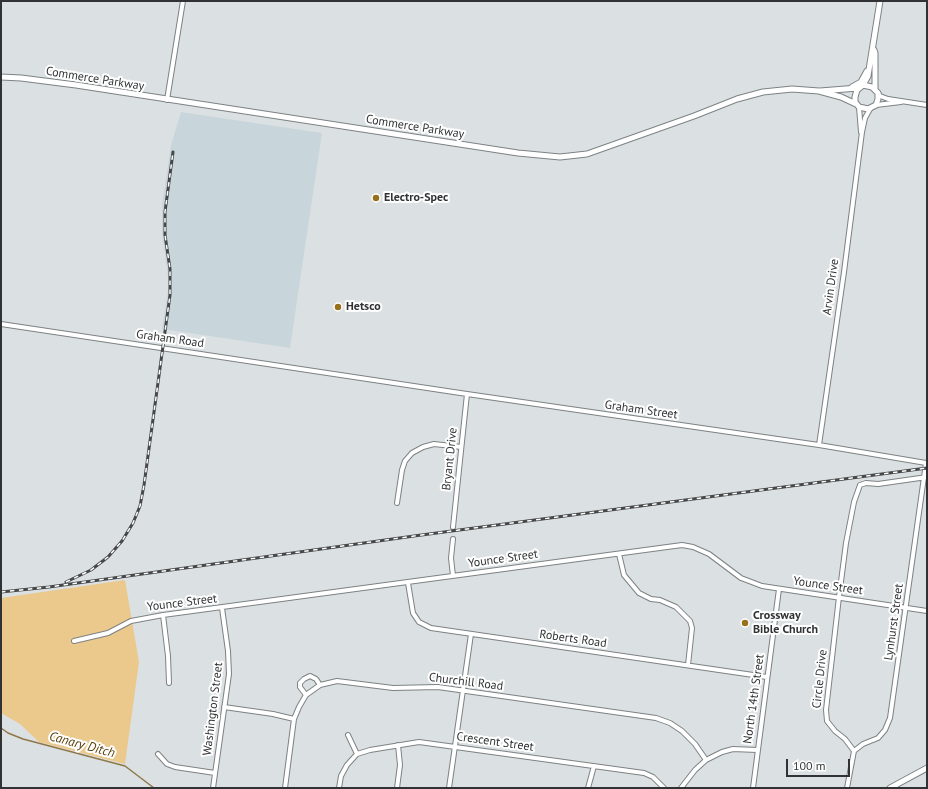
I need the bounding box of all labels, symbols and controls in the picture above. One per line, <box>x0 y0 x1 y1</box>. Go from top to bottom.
street label: Commerce Parkway <box>45 64 145 94</box>
street label: Commerce Parkway <box>365 112 465 142</box>
place label: Electro-Spec <box>384 191 448 205</box>
marker: Electro-Spec <box>371 193 381 203</box>
street label: Arvin Drive <box>820 258 842 316</box>
place label: Hetsco <box>346 300 381 314</box>
marker: Hetsco <box>333 302 343 312</box>
street label: Graham Road <box>135 327 205 351</box>
street label: Graham Street <box>604 398 678 422</box>
street label: Bryant Drive <box>440 427 460 491</box>
street label: Younce Street <box>467 547 539 571</box>
street label: Younce Street <box>792 574 864 598</box>
street label: Lynhurst Street <box>881 583 907 661</box>
street label: Younce Street <box>146 592 218 614</box>
place label: Crossway Bible Church <box>753 609 818 637</box>
marker: Crossway Bible Church <box>740 618 750 628</box>
street label: Roberts Road <box>538 627 608 651</box>
street label: Circle Drive <box>810 649 830 709</box>
street label: North 14th Street <box>741 653 767 745</box>
street label: Washington Street <box>200 661 226 757</box>
street label: Churchill Road <box>428 670 504 694</box>
water label: Canary Ditch <box>47 729 117 761</box>
street label: Crescent Street <box>456 729 534 755</box>
scale bar <box>788 751 852 777</box>
text: 100 m <box>793 758 826 773</box>

